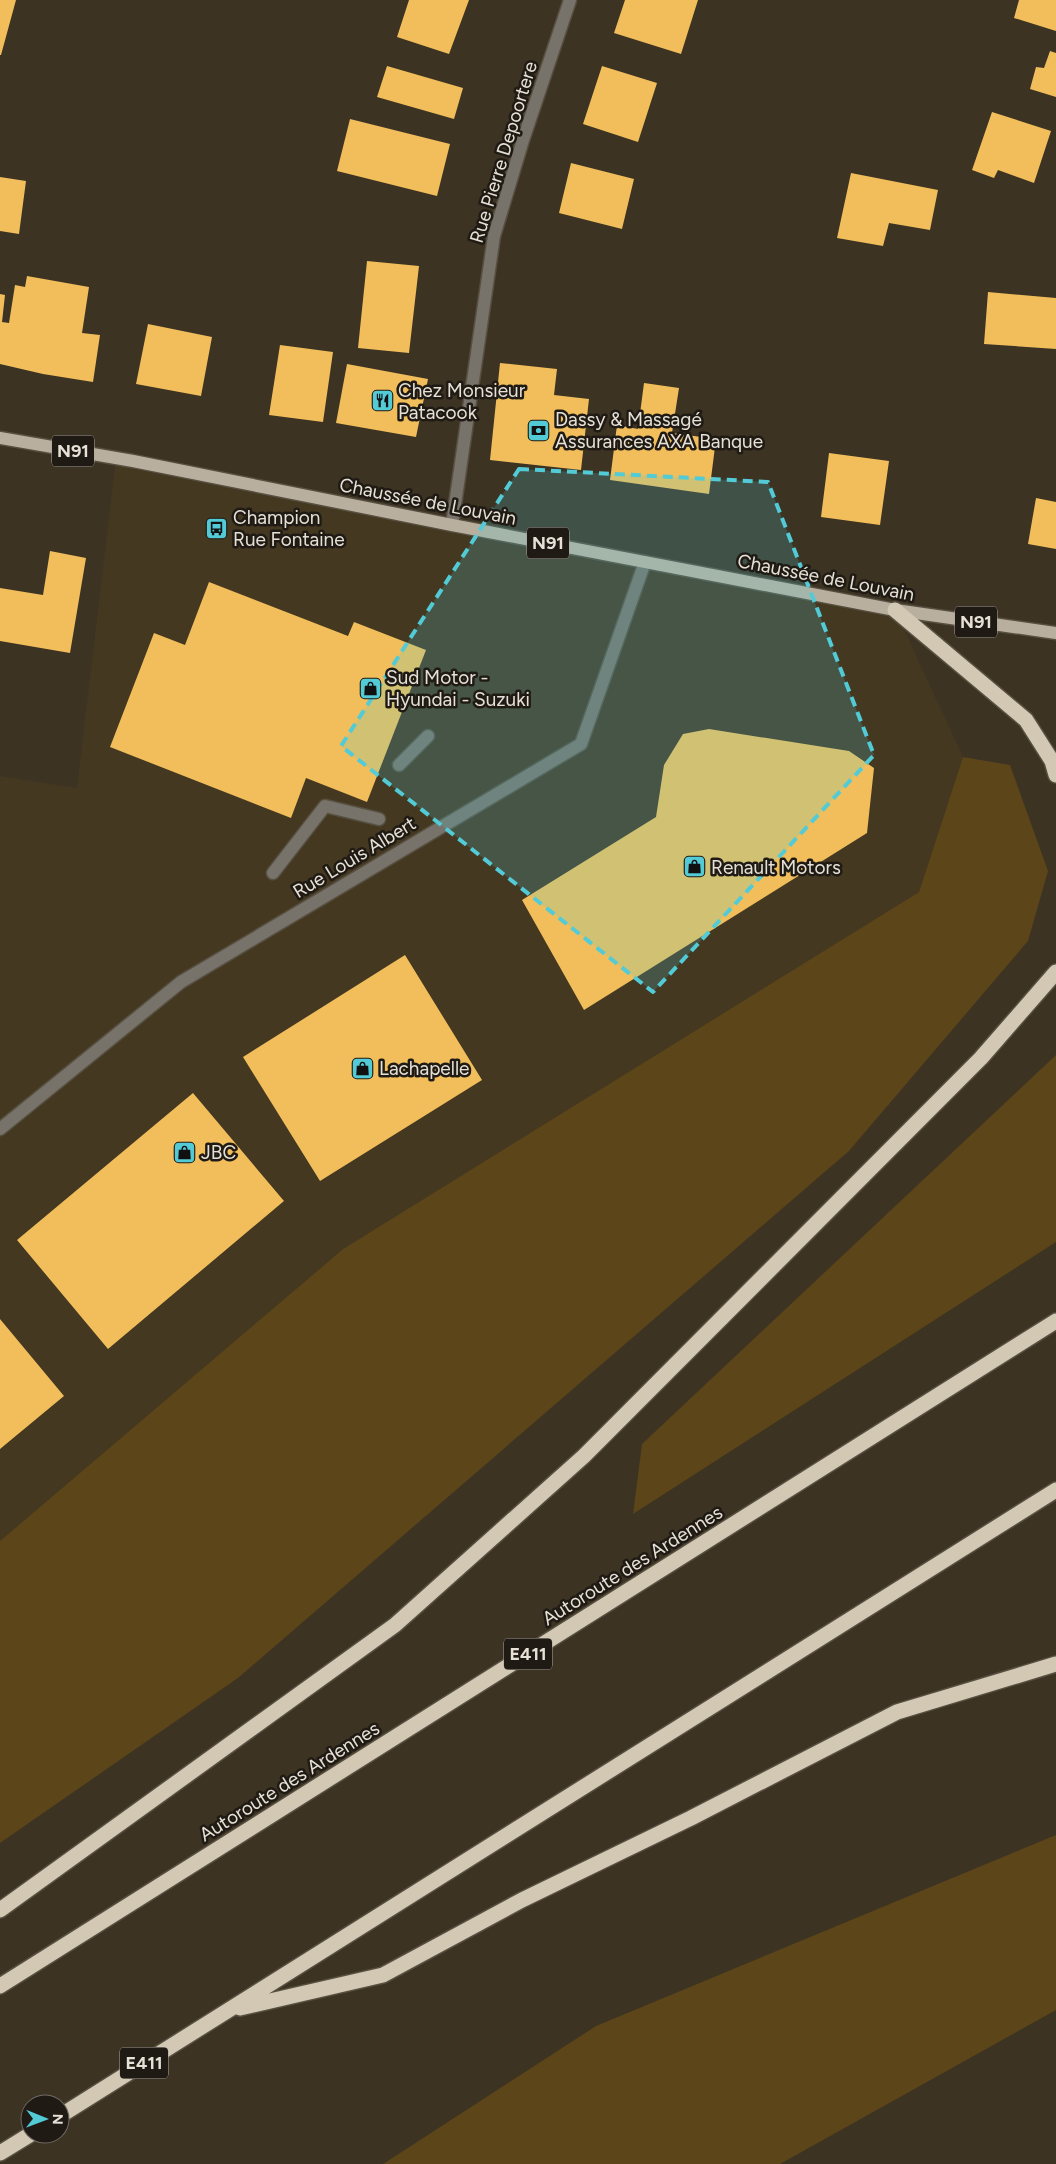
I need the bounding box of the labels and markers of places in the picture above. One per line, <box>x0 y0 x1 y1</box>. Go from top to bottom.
place label: Chez Monsieur Patacook <box>398 379 526 424</box>
restaurant icon: Chez Monsieur Patacook <box>370 389 394 413</box>
place label: Dassy & Massagé Assurances AXA Banque <box>555 408 763 453</box>
bank icon: Dassy & Massagé Assurances AXA Banque <box>527 418 551 442</box>
place label: Champion Rue Fontaine <box>233 506 345 551</box>
bus stop icon: Champion Rue Fontaine <box>205 516 229 540</box>
place label: Sud Motor - Hyundai - Suzuki <box>386 666 530 711</box>
shop icon: Sud Motor - Hyundai - Suzuki <box>358 676 382 700</box>
shop icon: Renault Motors <box>683 855 707 879</box>
place label: Renault Motors <box>711 856 841 879</box>
shop icon: Lachapelle <box>351 1056 375 1080</box>
place label: Lachapelle <box>379 1057 469 1080</box>
shop icon: JBC <box>173 1140 197 1164</box>
place label: JBC <box>201 1141 236 1164</box>

